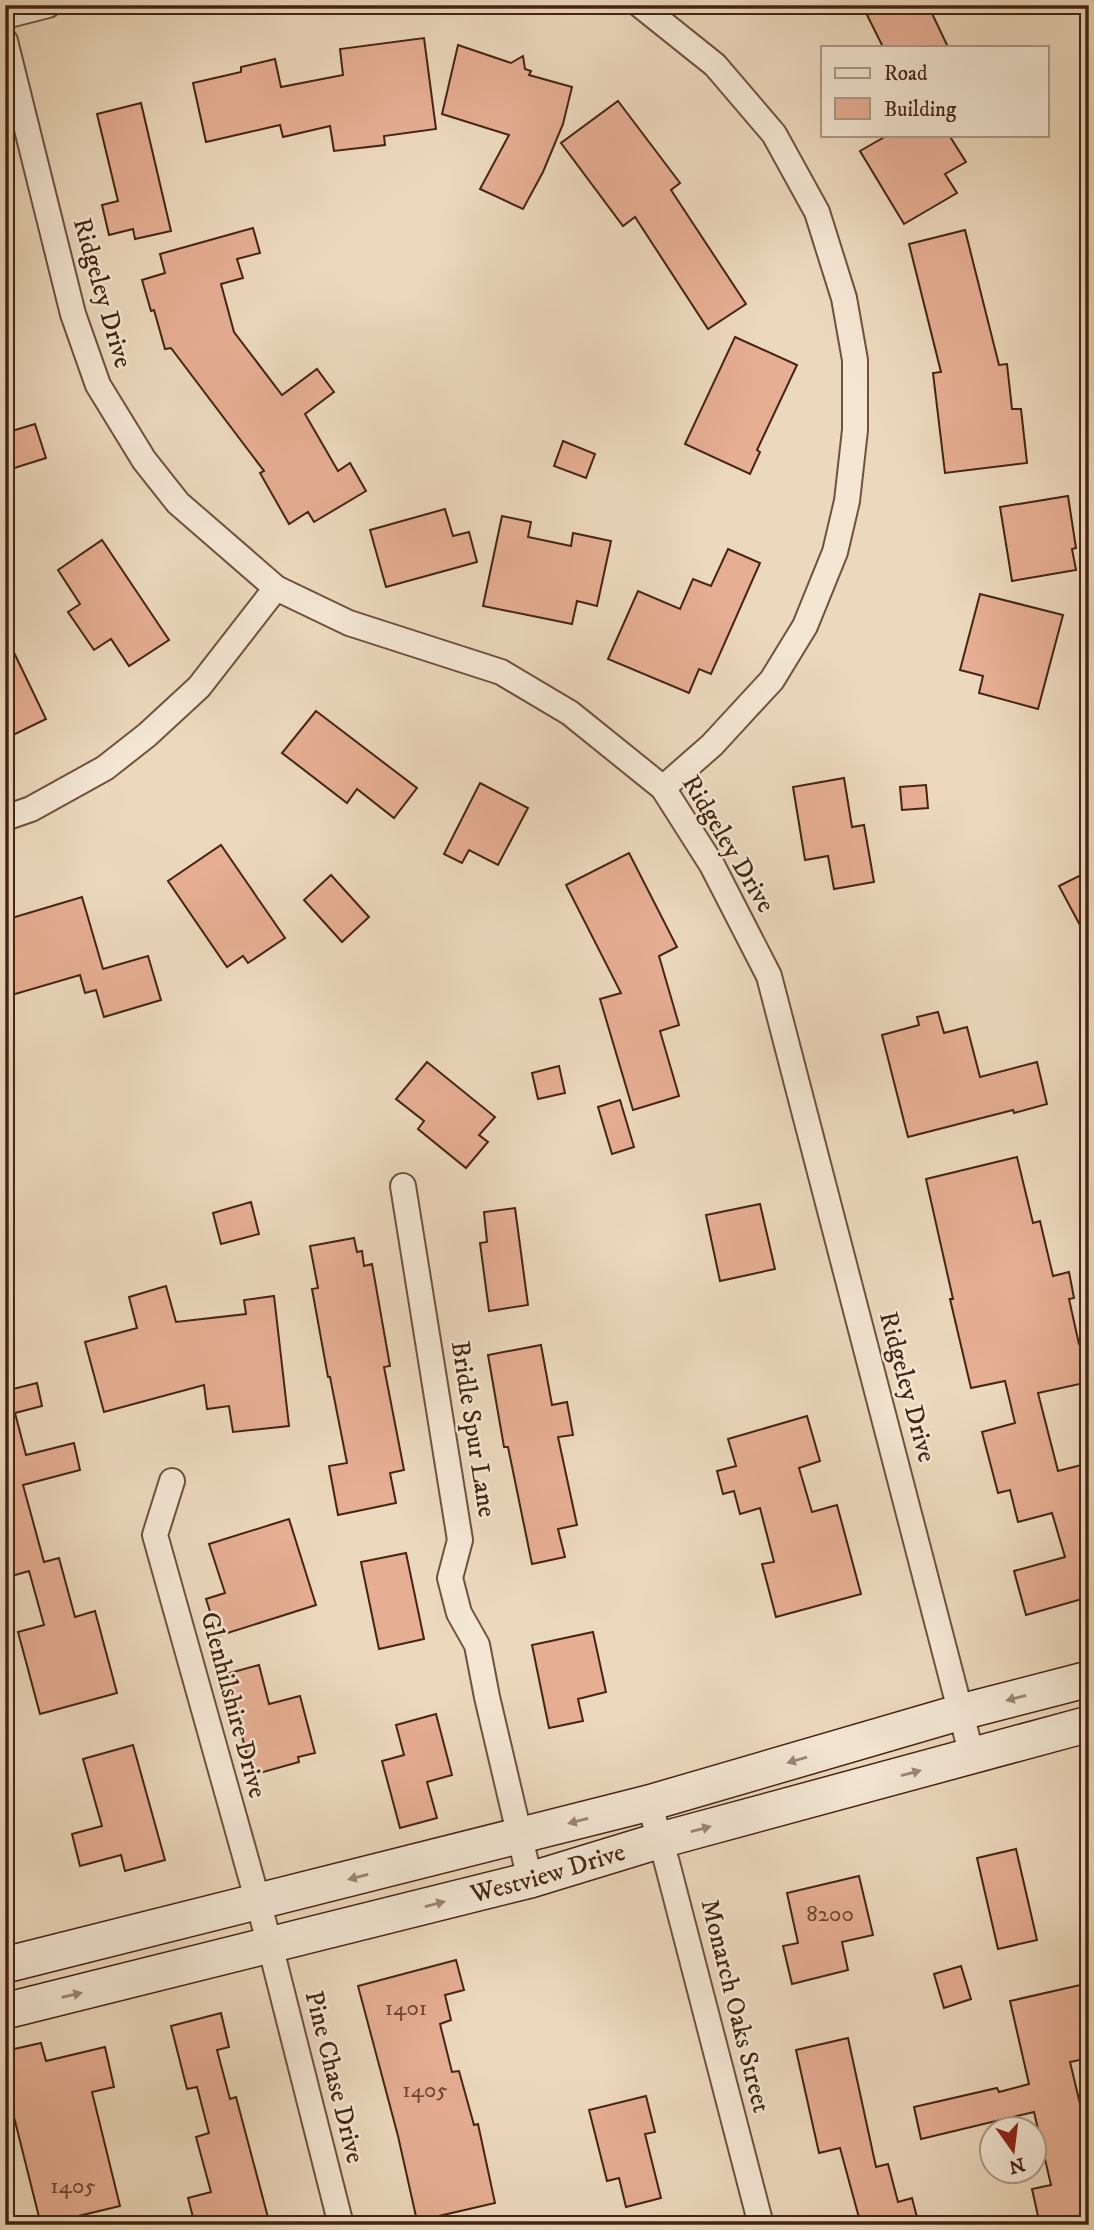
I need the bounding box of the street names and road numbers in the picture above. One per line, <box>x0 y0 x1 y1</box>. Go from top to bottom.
street label: Ridgeley Drive <box>65 214 139 372</box>
street label: Ridgeley Drive <box>674 769 782 919</box>
street label: Ridgeley Drive <box>871 1308 943 1466</box>
street label: Bridle Spur Lane <box>443 1338 503 1520</box>
street label: Glenhilshire Drive <box>192 1608 274 1802</box>
street label: Westview Drive <box>466 1835 629 1911</box>
street label: Monarch Oaks Street <box>693 1896 777 2116</box>
street label: Pine Chase Drive <box>297 1987 371 2167</box>

